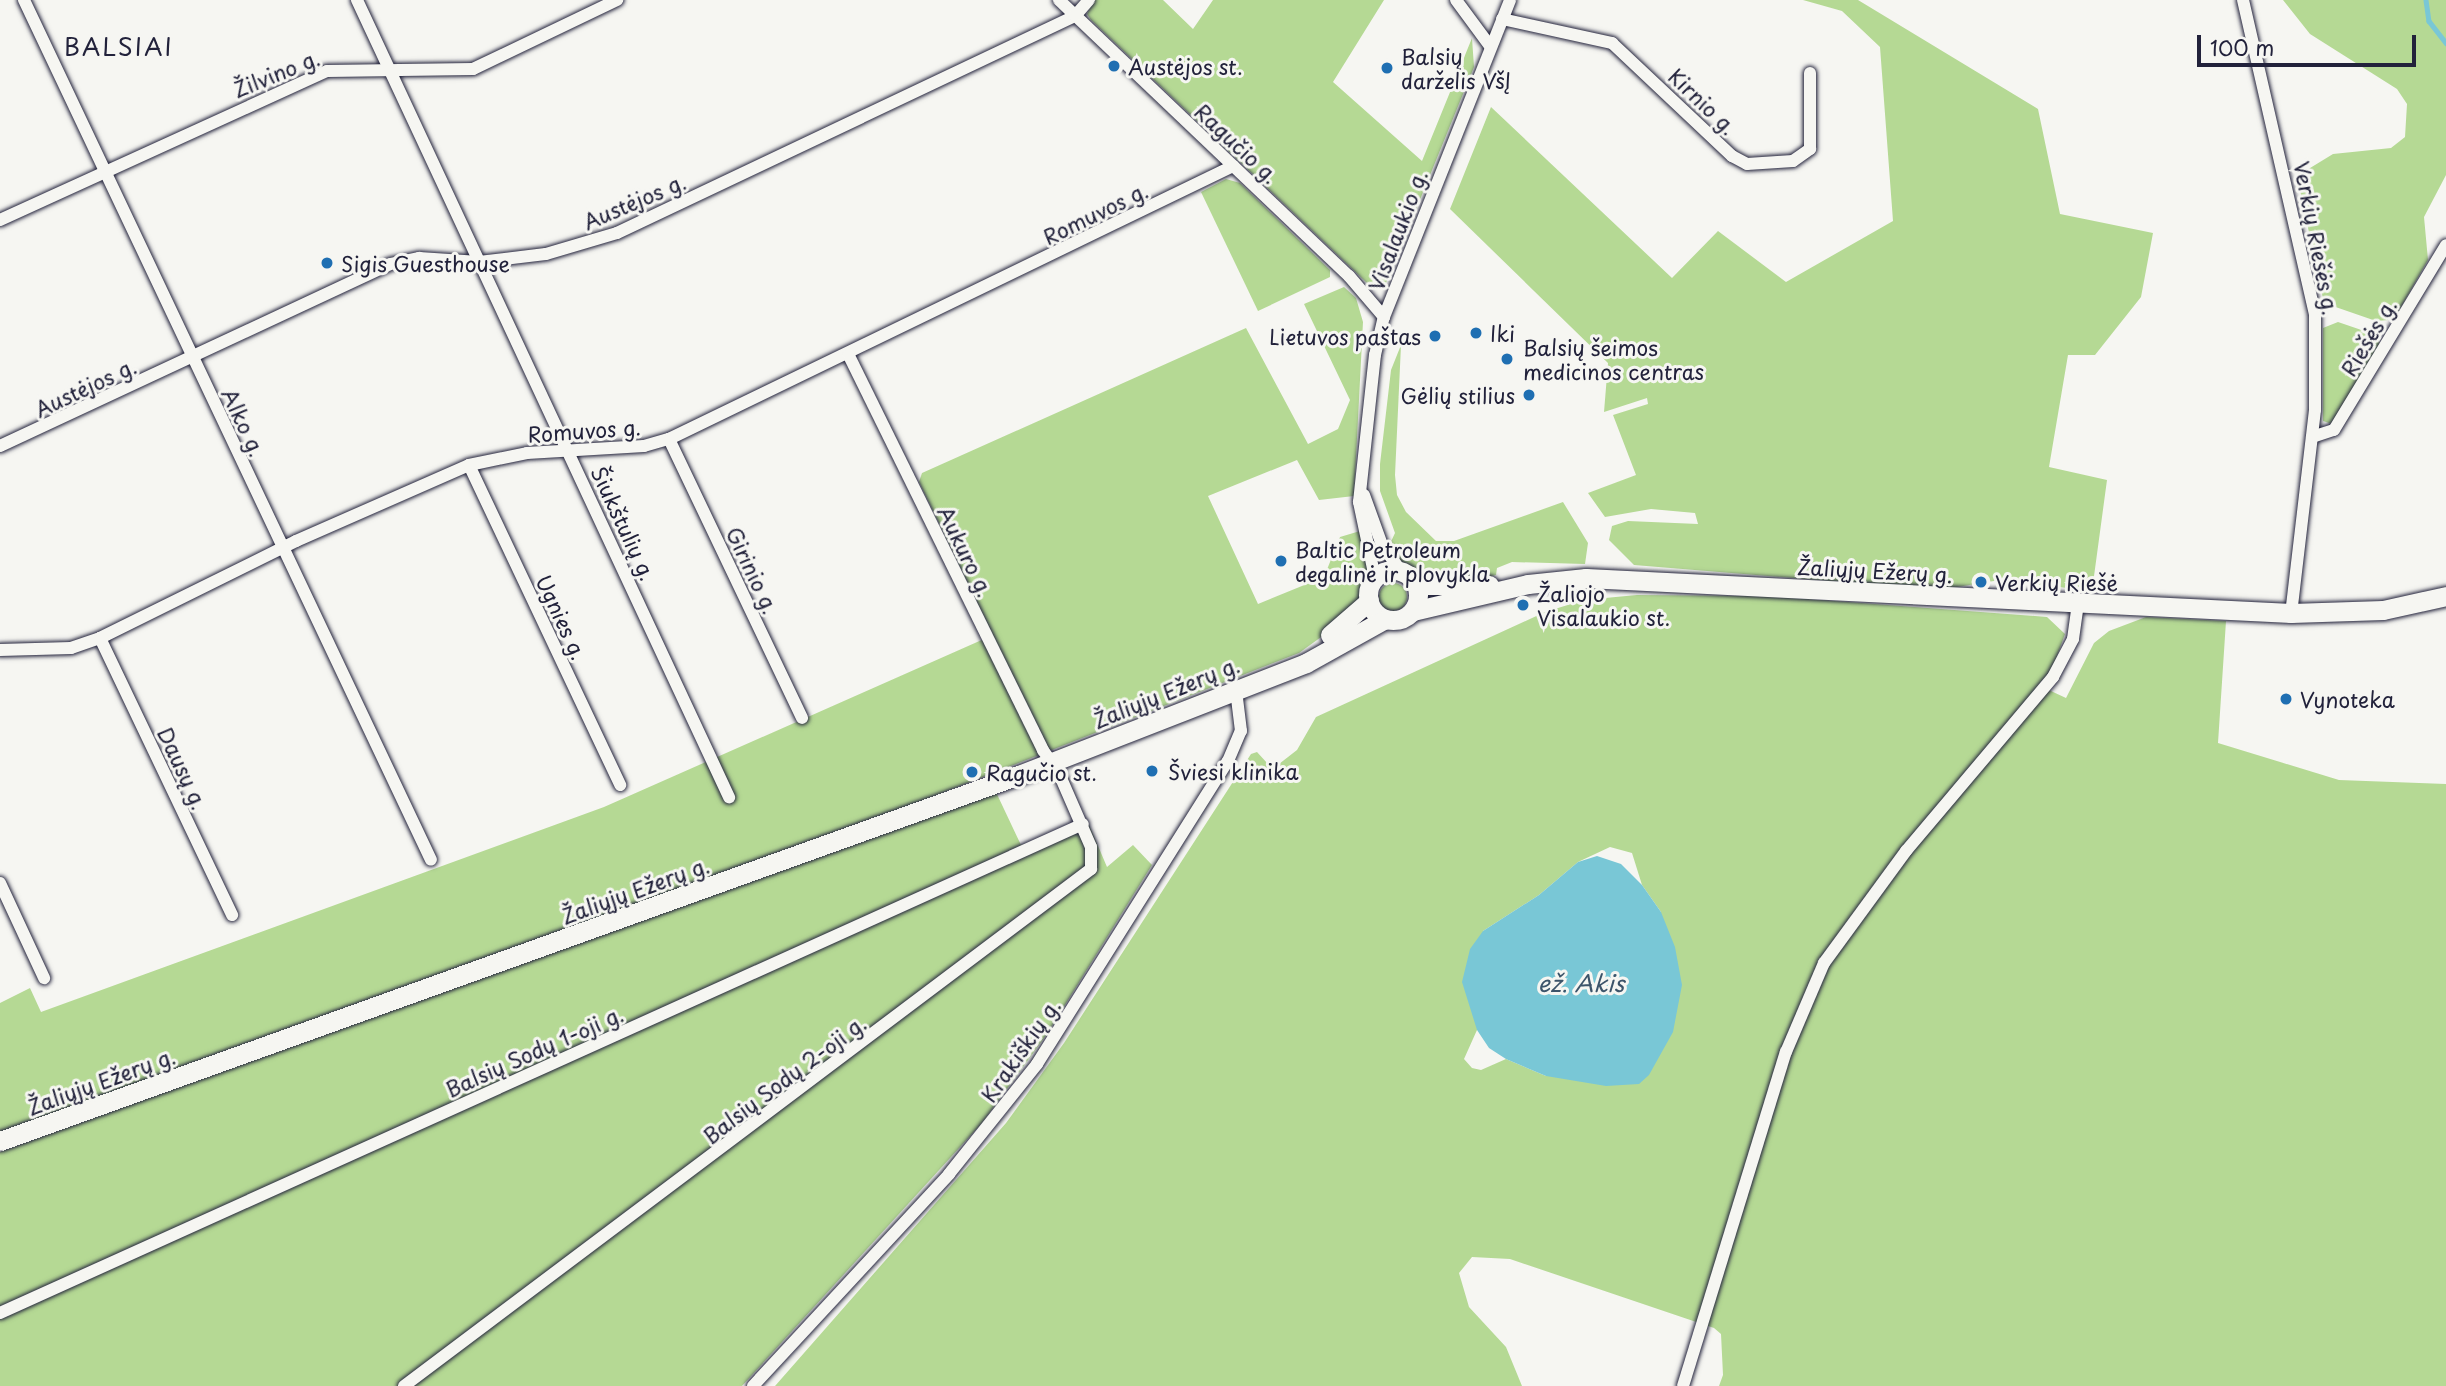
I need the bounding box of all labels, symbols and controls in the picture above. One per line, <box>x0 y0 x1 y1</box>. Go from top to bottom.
scale bar <box>2201 21 2420 65</box>
text: 100 m <box>2210 31 2274 63</box>
district label: BALSIAI <box>65 33 173 61</box>
place label: Balsių darželis VšĮ <box>1401 43 1512 93</box>
street label: Žilvino g. <box>229 44 323 102</box>
place label: Austėjos st. <box>1128 53 1243 79</box>
marker: Austėjos st. <box>1106 58 1122 74</box>
marker: Balsių darželis VšĮ <box>1379 60 1395 76</box>
street label: Kirnio g. <box>1664 63 1742 139</box>
street label: Ragučio g. <box>1190 98 1284 188</box>
street label: Verkių Riešės g. <box>2290 158 2344 318</box>
street label: Visalaukio g. <box>1362 166 1432 294</box>
street label: Austėjos g. <box>579 168 689 234</box>
street label: Romuvos g. <box>1038 177 1152 249</box>
place label: Sigis Guesthouse <box>341 250 511 276</box>
marker: Sigis Guesthouse <box>319 255 335 271</box>
street label: Riešės g. <box>2335 293 2401 381</box>
place label: Iki <box>1490 320 1515 346</box>
place label: Lietuvos paštas <box>1267 323 1421 349</box>
marker: Iki <box>1468 325 1484 341</box>
marker: Lietuvos paštas <box>1427 328 1443 344</box>
place label: Balsių šeimos medicinos centras <box>1523 334 1704 384</box>
marker: Balsių šeimos medicinos centras <box>1497 349 1517 369</box>
street label: Austėjos g. <box>31 353 139 421</box>
place label: Gėlių stilius <box>1400 382 1515 408</box>
street label: Alko g. <box>217 384 271 460</box>
marker: Gėlių stilius <box>1521 387 1537 403</box>
street label: Romuvos g. <box>527 413 641 447</box>
street label: Šiukštulių g. <box>587 462 661 584</box>
street label: Aukuro g. <box>933 501 999 601</box>
street label: Girinio g. <box>722 523 784 617</box>
place label: Baltic Petroleum degalinė ir plovykla <box>1295 536 1491 586</box>
marker: Baltic Petroleum degalinė ir plovykla <box>1273 553 1289 569</box>
street label: Žaliųjų Ežerų g. <box>1796 553 1954 587</box>
place label: Verkių Riešė <box>1995 569 2118 595</box>
street label: Ugnies g. <box>531 570 593 664</box>
marker: Verkių Riešė <box>1973 574 1989 590</box>
place label: Žaliojo Visalaukio st. <box>1537 580 1671 630</box>
marker: Žaliojo Visalaukio st. <box>1515 597 1531 613</box>
street label: Žaliųjų Ežerų g. <box>1089 651 1243 733</box>
place label: Vynoteka <box>2300 686 2395 712</box>
marker: Vynoteka <box>2278 691 2294 707</box>
street label: Dausų g. <box>153 723 213 813</box>
place label: Šviesi klinika <box>1168 758 1298 784</box>
place label: Ragučio st. <box>986 759 1097 785</box>
marker: Šviesi klinika <box>1142 761 1162 781</box>
marker: Ragučio st. <box>964 764 980 780</box>
street label: Žaliųjų Ežerų g. <box>557 851 713 929</box>
water label: ež. Akis <box>1538 969 1624 997</box>
street label: Krakiškių g. <box>975 993 1065 1107</box>
street label: Balsių Sodų 1-oji g. <box>441 1001 627 1101</box>
street label: Balsių Sodų 2-oji g. <box>698 1010 870 1148</box>
street label: Žaliųjų Ežerų g. <box>23 1042 179 1120</box>

